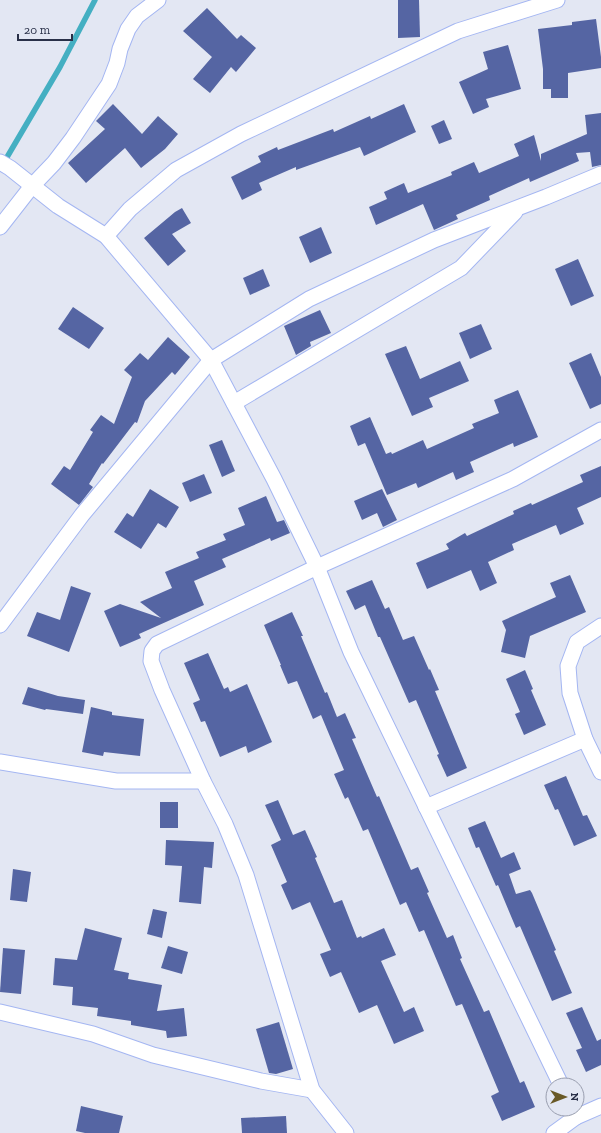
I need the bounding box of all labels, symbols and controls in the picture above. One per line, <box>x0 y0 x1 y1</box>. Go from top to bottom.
scale bar <box>18 16 72 42</box>
text: 20 m <box>24 23 51 37</box>
north arrow <box>545 1077 585 1117</box>
text: N <box>568 1093 581 1102</box>

